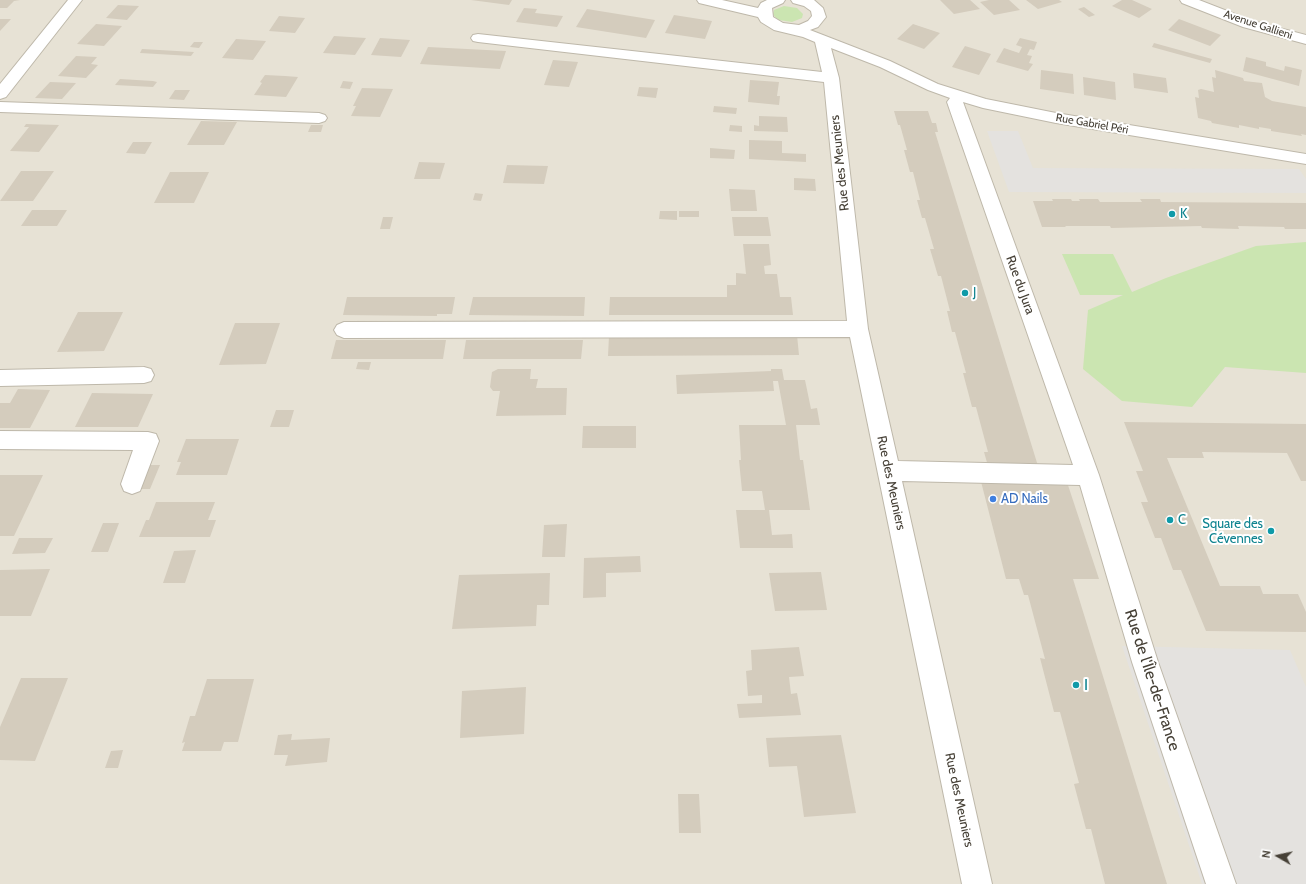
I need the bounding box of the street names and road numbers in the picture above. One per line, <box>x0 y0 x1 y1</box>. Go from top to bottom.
street label: Avenue Gallieni <box>1222 8 1294 42</box>
street label: Rue Gabriel Péri <box>1055 111 1129 137</box>
street label: Rue des Meuniers <box>827 114 853 212</box>
street label: Rue du Jura <box>1002 254 1038 316</box>
street label: Rue des Meuniers <box>873 434 909 532</box>
street label: Rue de l'Île-de-France <box>1120 607 1184 753</box>
street label: Rue des Meuniers <box>941 751 977 849</box>

